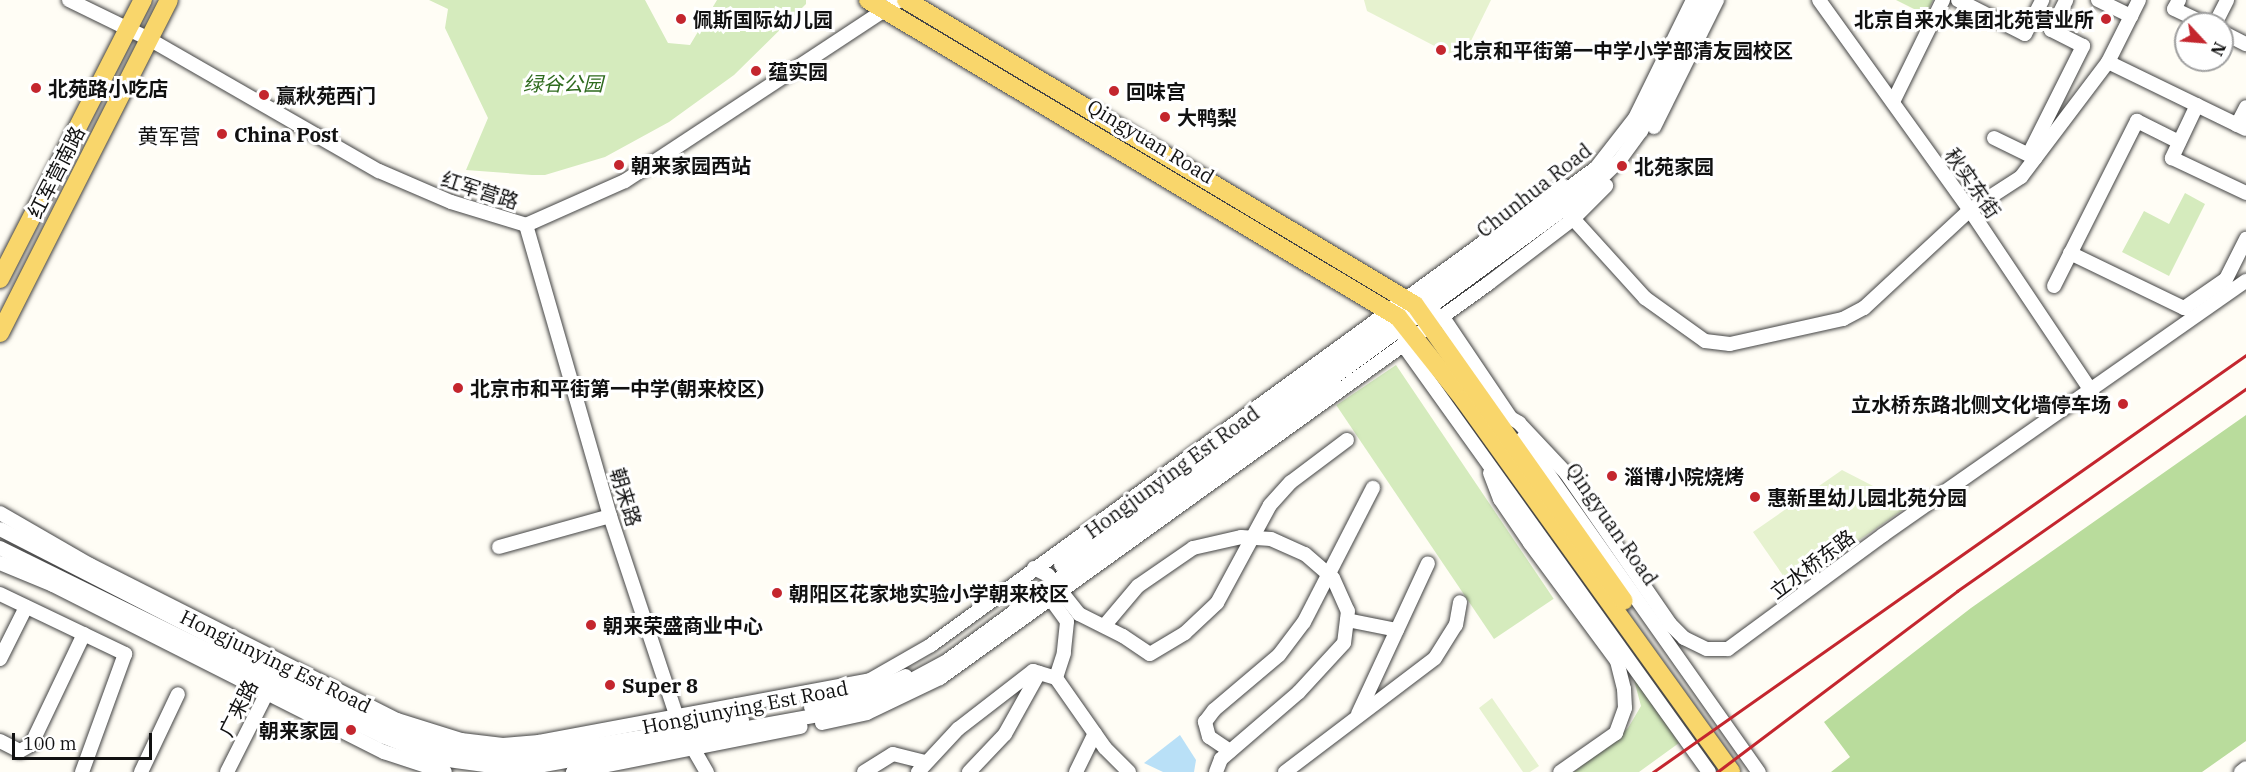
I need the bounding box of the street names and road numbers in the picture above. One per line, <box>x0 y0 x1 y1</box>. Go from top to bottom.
street label: Qingyuan Road <box>1083 94 1219 188</box>
street label: 红军营南路 <box>23 122 89 222</box>
street label: Chunhua Road <box>1472 138 1596 242</box>
street label: 秋实东街 <box>1940 143 2006 223</box>
street label: 红军营路 <box>438 166 522 214</box>
street label: Hongjunying Est Road <box>1080 401 1264 543</box>
street label: Qingyuan Road <box>1561 458 1663 590</box>
street label: 朝来路 <box>606 465 646 529</box>
street label: 立水桥东路 <box>1765 524 1859 604</box>
street label: Hongjunying Est Road <box>177 604 375 718</box>
street label: Hongjunying Est Road <box>640 675 850 739</box>
street label: 广来路 <box>214 676 262 740</box>

